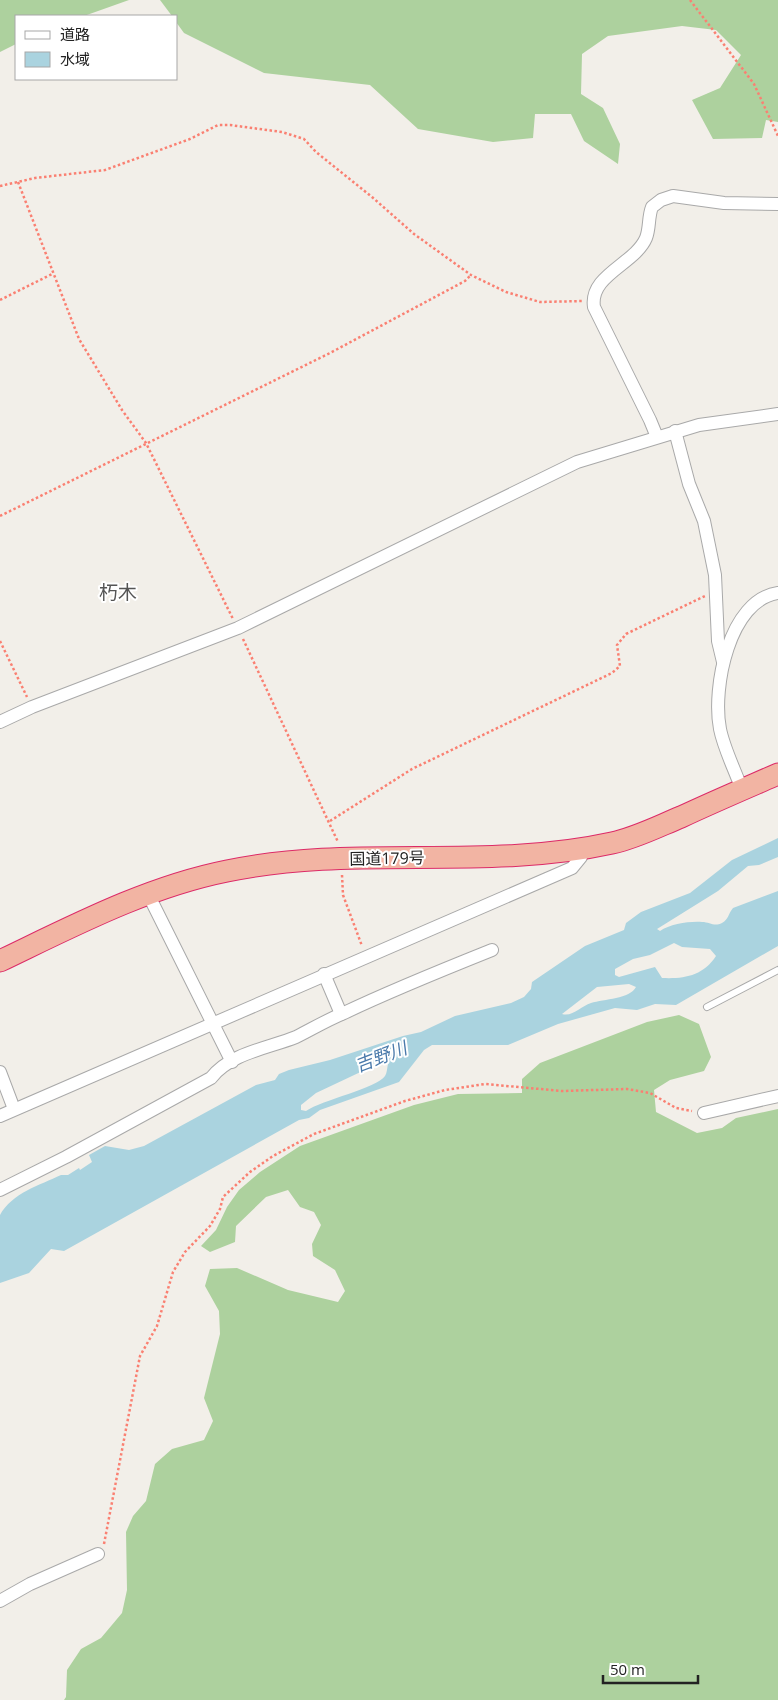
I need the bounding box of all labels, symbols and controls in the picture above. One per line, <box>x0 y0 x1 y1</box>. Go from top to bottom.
legend <box>15 15 178 80</box>
text: 道路 <box>60 24 90 44</box>
text: 水域 <box>60 49 90 69</box>
district label: 朽木 <box>99 579 137 605</box>
street label: 国道179号 <box>349 846 425 870</box>
water label: 吉野川 <box>351 1034 412 1077</box>
scale bar <box>603 1652 698 1684</box>
text: 50 m <box>610 1659 645 1679</box>

